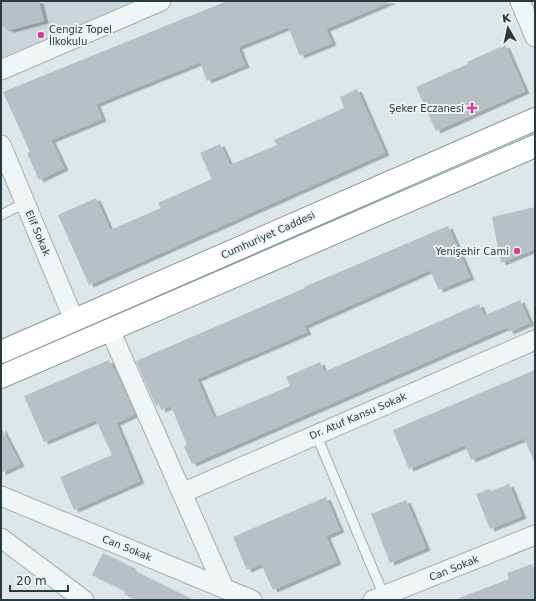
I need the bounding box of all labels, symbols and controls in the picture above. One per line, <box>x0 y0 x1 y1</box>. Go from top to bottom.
north arrow <box>488 8 528 48</box>
text: K <box>501 11 512 26</box>
place label: Cengiz Topel İlkokulu <box>49 24 112 47</box>
marker: Cengiz Topel İlkokulu <box>36 30 46 40</box>
place label: Şeker Eczanesi <box>389 103 464 114</box>
marker: Şeker Eczanesi <box>467 103 477 113</box>
street label: Elif Sokak <box>23 208 53 258</box>
street label: Cumhuriyet Caddesi <box>219 209 317 261</box>
place label: Yenişehir Cami <box>435 246 509 257</box>
marker: Yenişehir Cami <box>512 246 522 256</box>
street label: Dr. Atuf Kansu Sokak <box>308 390 408 441</box>
street label: Can Sokak <box>101 533 154 563</box>
street label: Can Sokak <box>428 553 481 583</box>
scale bar <box>10 567 68 593</box>
text: 20 m <box>16 574 47 588</box>

